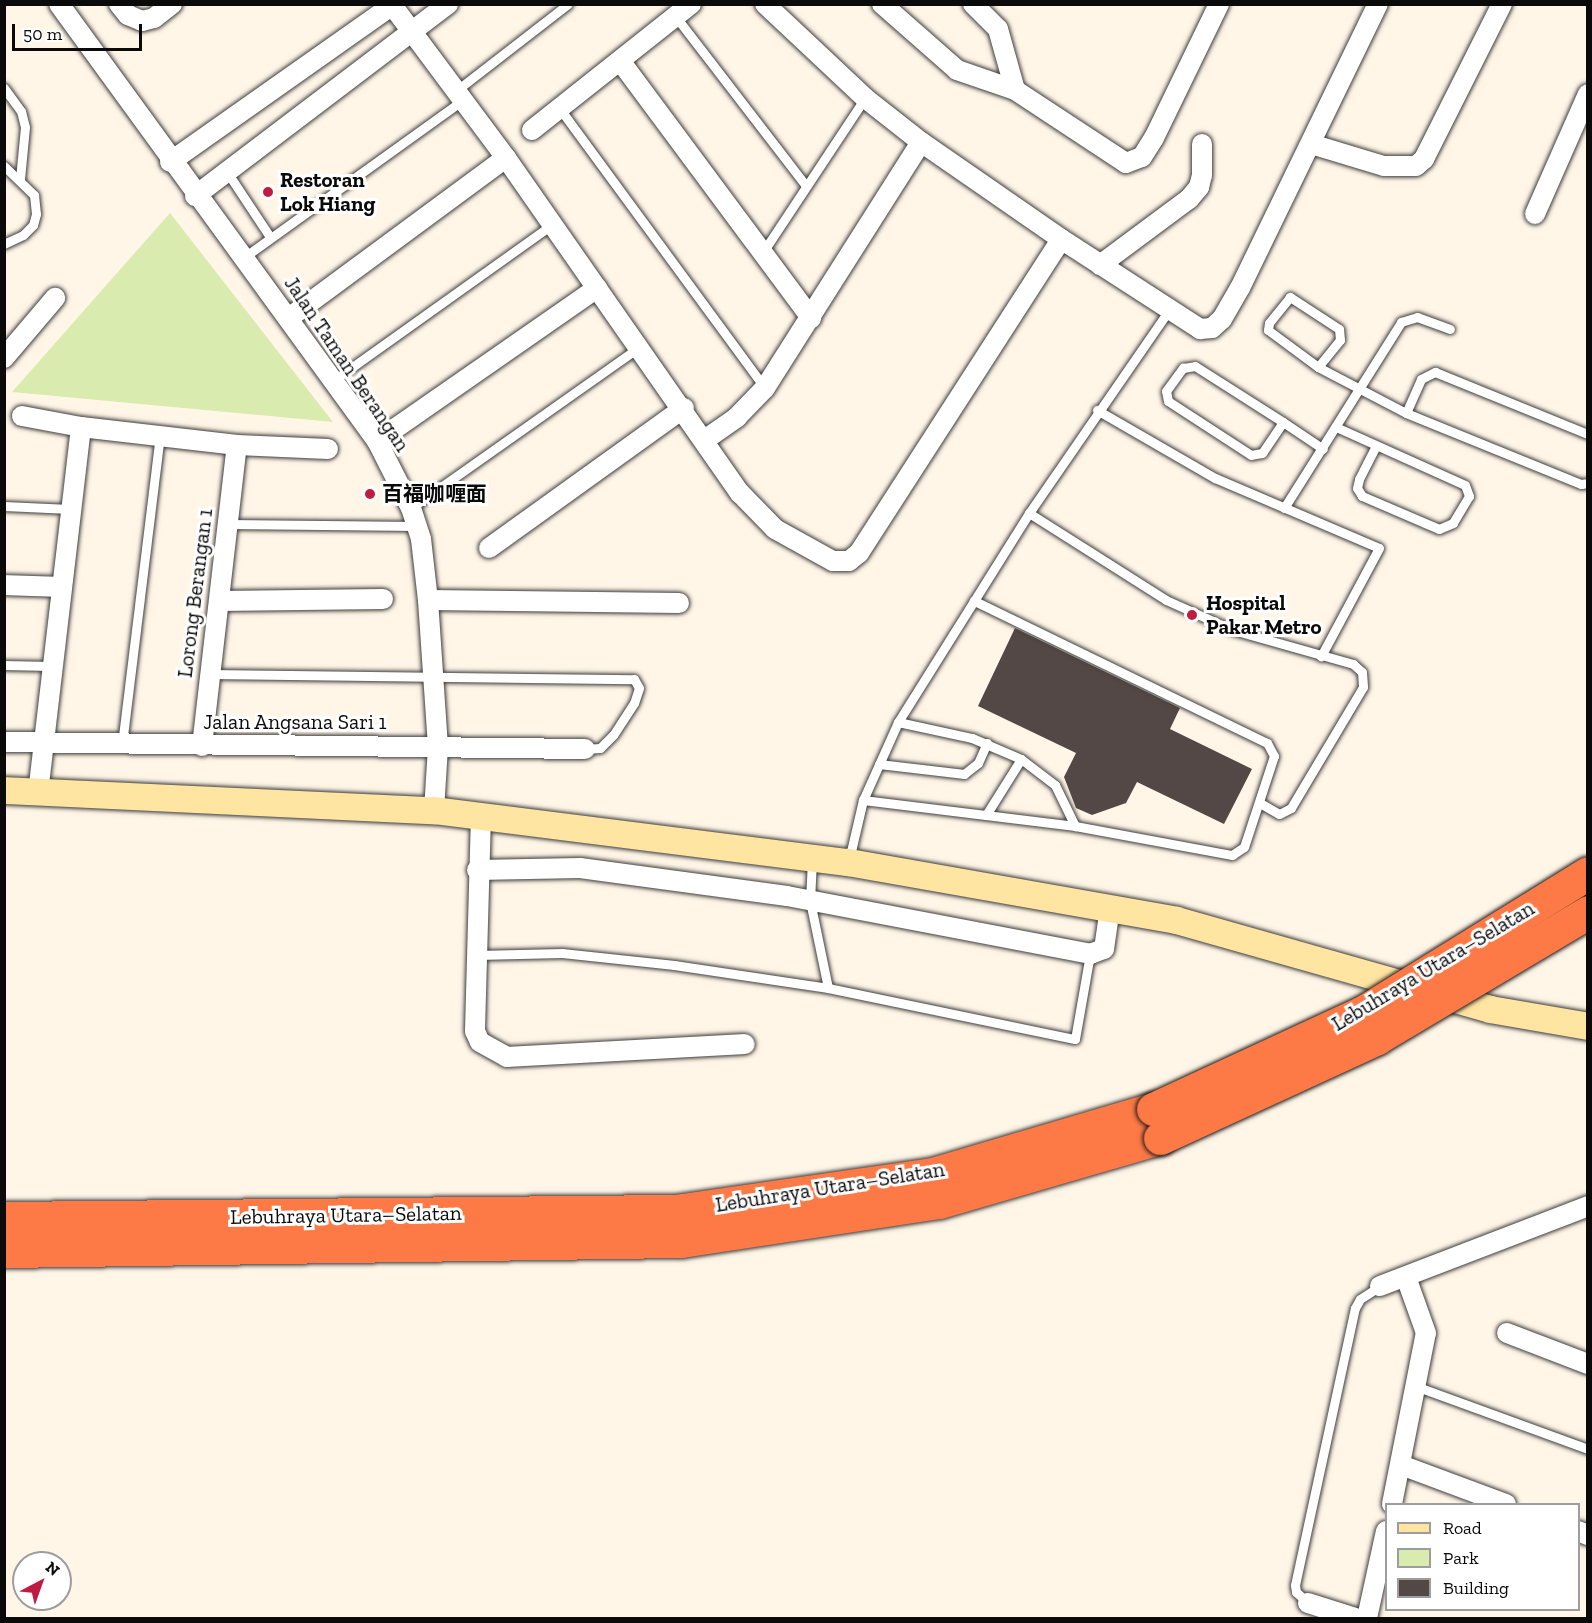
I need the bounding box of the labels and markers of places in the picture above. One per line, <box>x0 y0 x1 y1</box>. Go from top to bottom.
place label: Restoran Lok Hiang <box>280 167 375 217</box>
marker: Restoran Lok Hiang <box>261 185 275 199</box>
place label: 百福咖喱面 <box>382 481 487 507</box>
marker: 百福咖喱面 <box>363 487 377 501</box>
place label: Hospital Pakar Metro <box>1206 590 1322 640</box>
marker: Hospital Pakar Metro <box>1183 606 1201 624</box>

